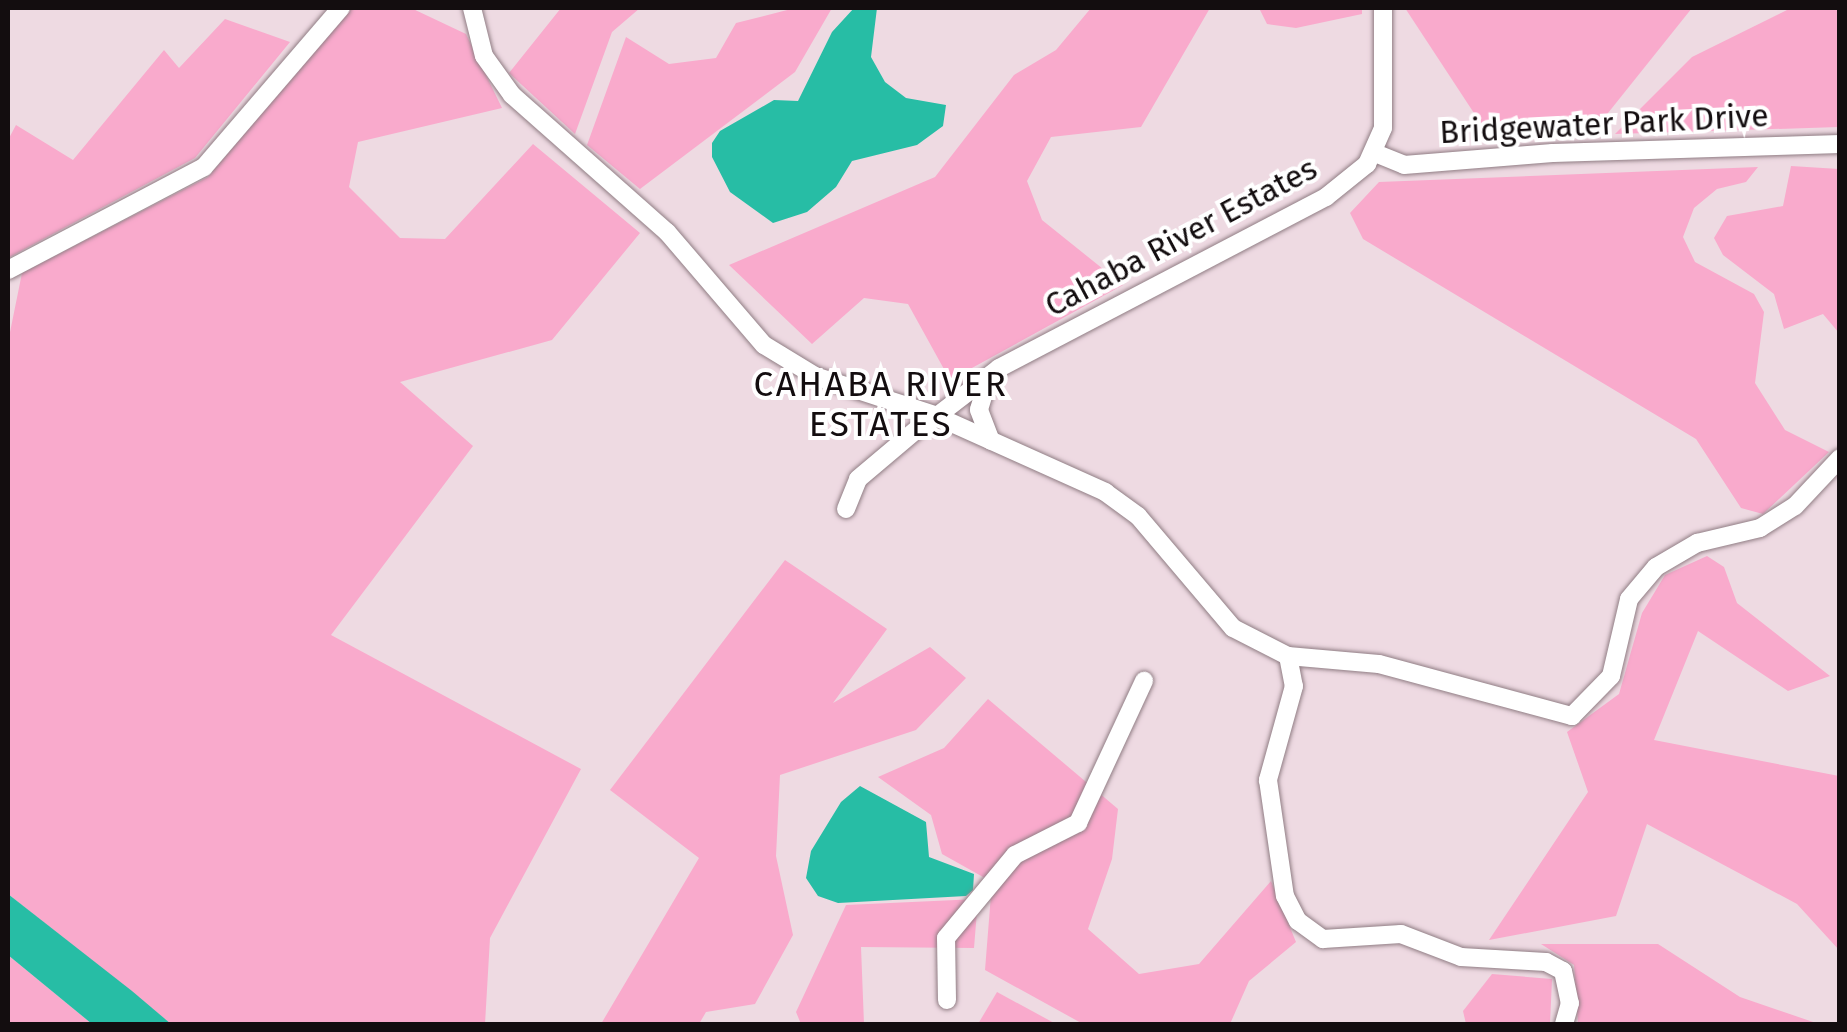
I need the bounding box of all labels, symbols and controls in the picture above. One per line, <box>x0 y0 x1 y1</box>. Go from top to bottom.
street label: Bridgewater Park Drive <box>1439 96 1769 152</box>
street label: Cahaba River Estates <box>1039 149 1323 325</box>
district label: CAHABA RIVER ESTATES <box>754 363 1008 445</box>

